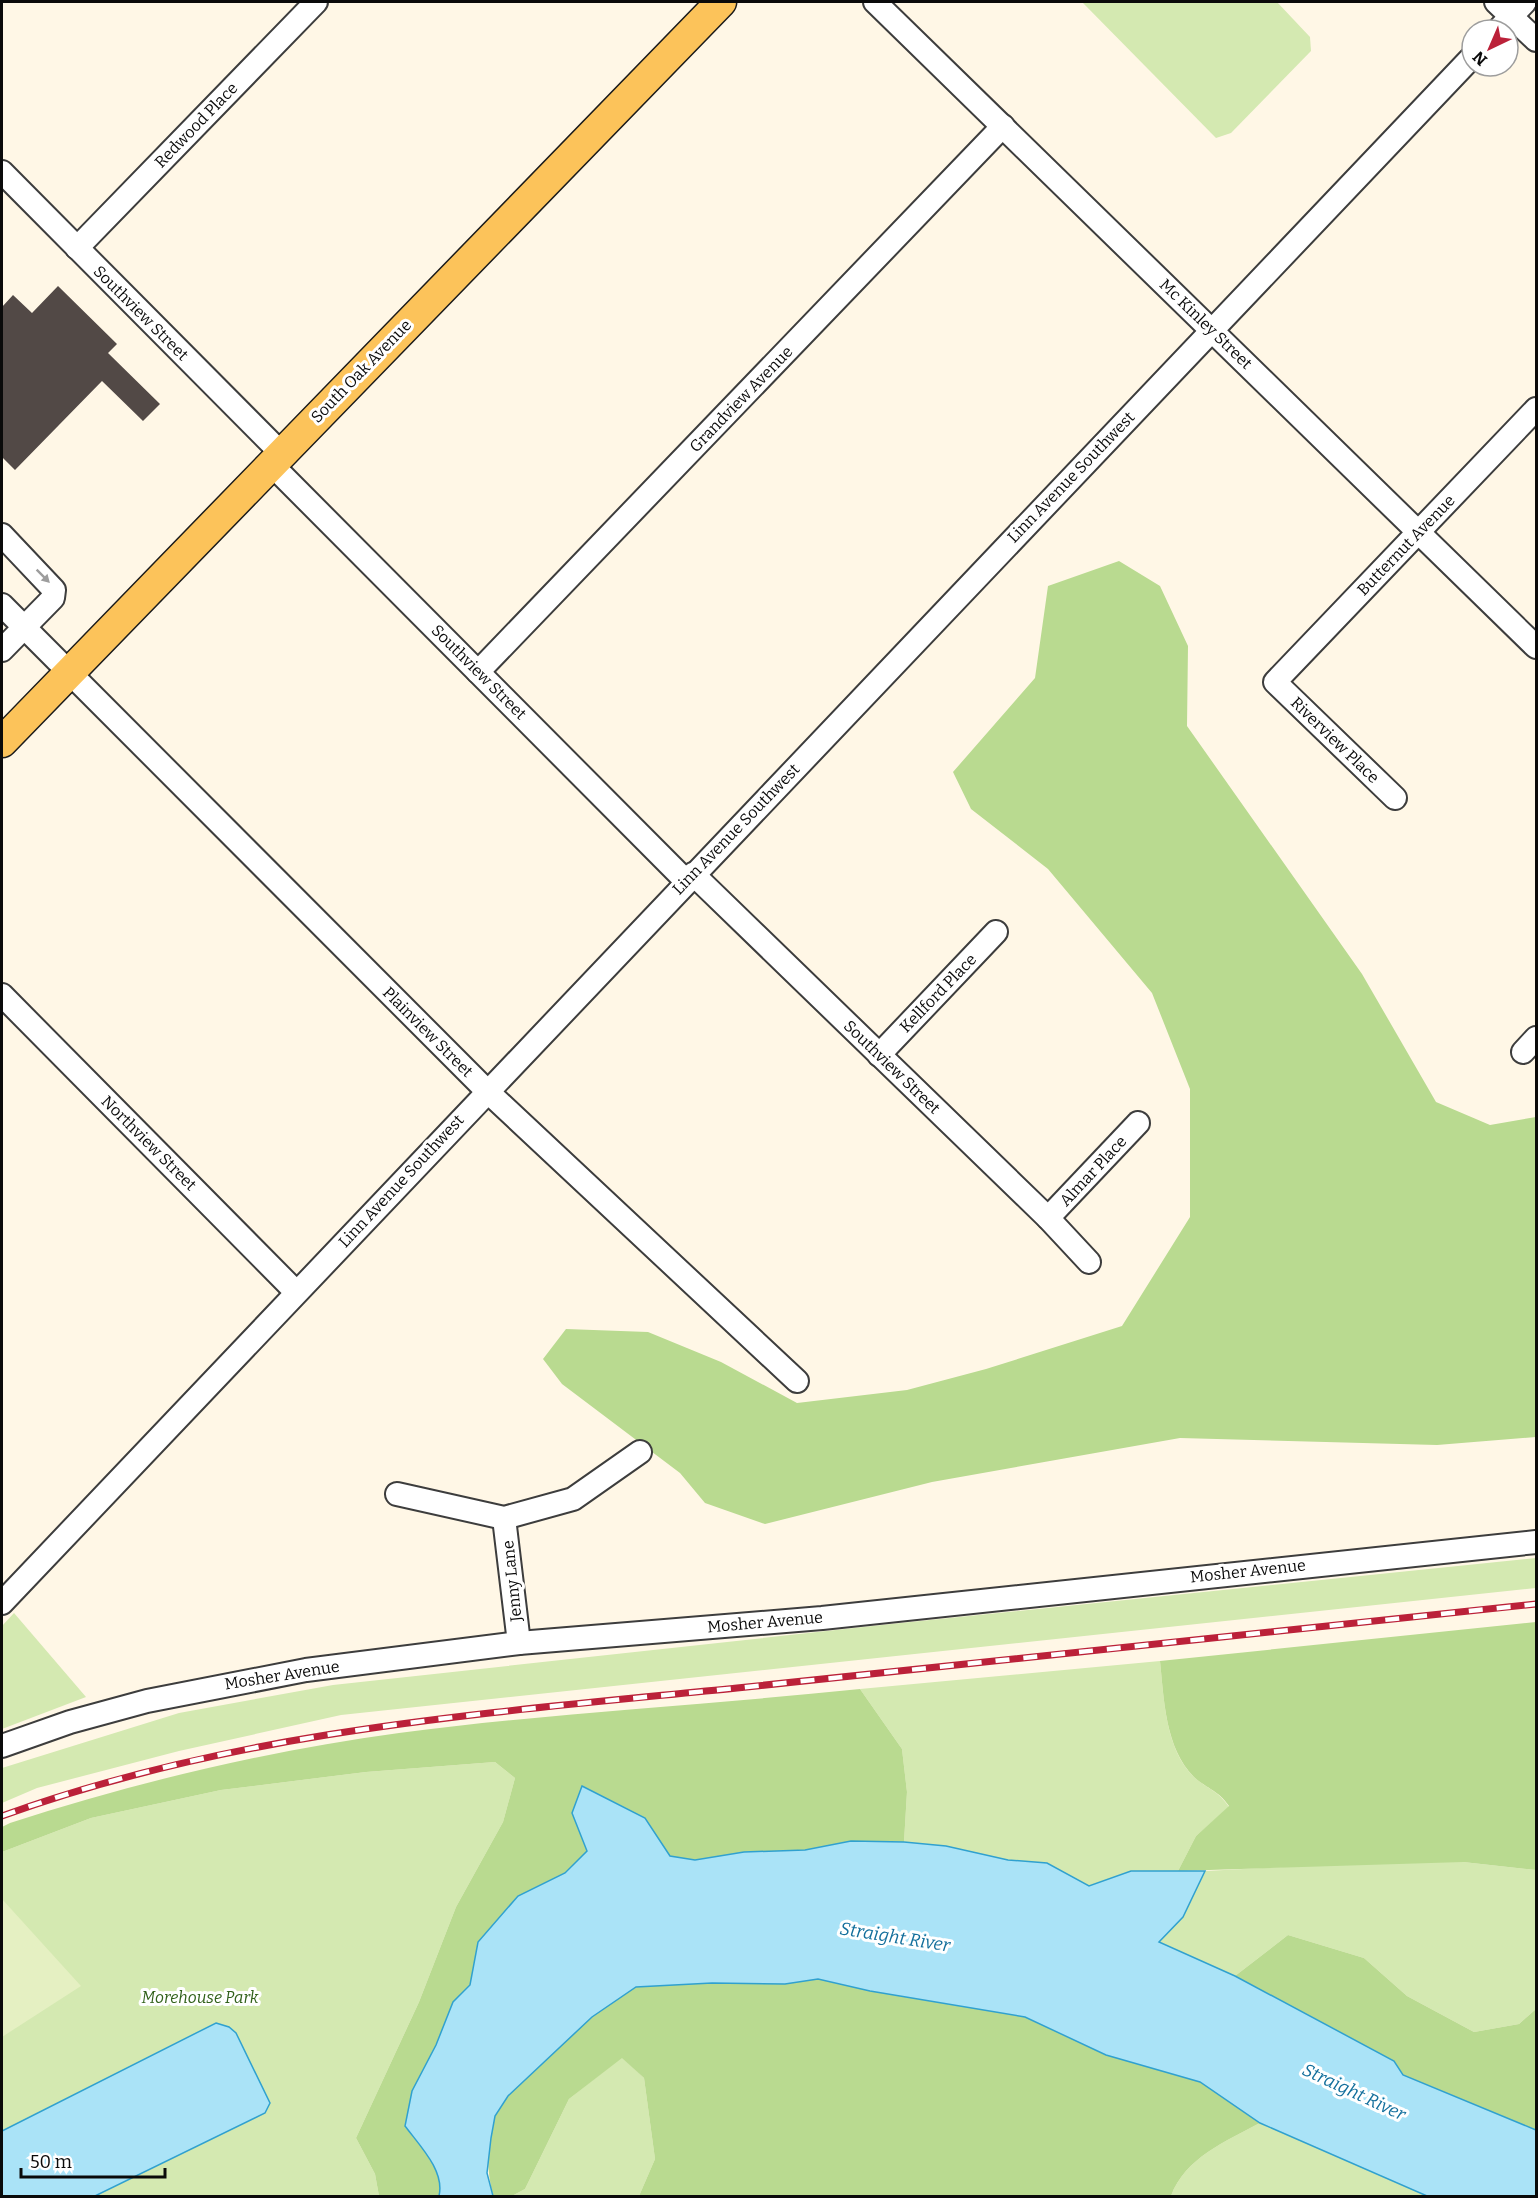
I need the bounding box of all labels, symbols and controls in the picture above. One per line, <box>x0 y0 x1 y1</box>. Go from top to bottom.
north arrow <box>1460 18 1520 78</box>
text: N <box>1469 47 1491 70</box>
street label: Redwood Place <box>151 79 241 171</box>
street label: Southview Street <box>90 262 193 365</box>
street label: Mc Kinley Street <box>1156 275 1256 373</box>
street label: South Oak Avenue <box>307 315 415 427</box>
street label: Grandview Avenue <box>685 342 797 456</box>
street label: Linn Avenue Southwest <box>1004 407 1139 546</box>
street label: Butternut Avenue <box>1353 491 1459 599</box>
one-way arrow <box>36 569 50 584</box>
street label: Southview Street <box>428 621 531 724</box>
street label: Riverview Place <box>1287 693 1383 787</box>
street label: Linn Avenue Southwest <box>669 759 804 898</box>
street label: Kellford Place <box>896 950 980 1036</box>
street label: Plainview Street <box>379 983 477 1081</box>
street label: Southview Street <box>840 1016 944 1118</box>
street label: Northview Street <box>98 1092 201 1195</box>
street label: Linn Avenue Southwest <box>334 1111 468 1251</box>
street label: Almar Place <box>1056 1132 1130 1210</box>
street label: Jenny Lane <box>498 1539 526 1624</box>
street label: Mosher Avenue <box>1189 1555 1307 1587</box>
street label: Mosher Avenue <box>706 1607 824 1637</box>
street label: Mosher Avenue <box>223 1657 341 1693</box>
water label: Straight River <box>838 1917 952 1957</box>
park label: Morehouse Park <box>142 1988 259 2007</box>
water label: Straight River <box>1299 2059 1410 2126</box>
scale bar <box>21 2141 165 2179</box>
text: 50 m <box>30 2151 72 2173</box>

